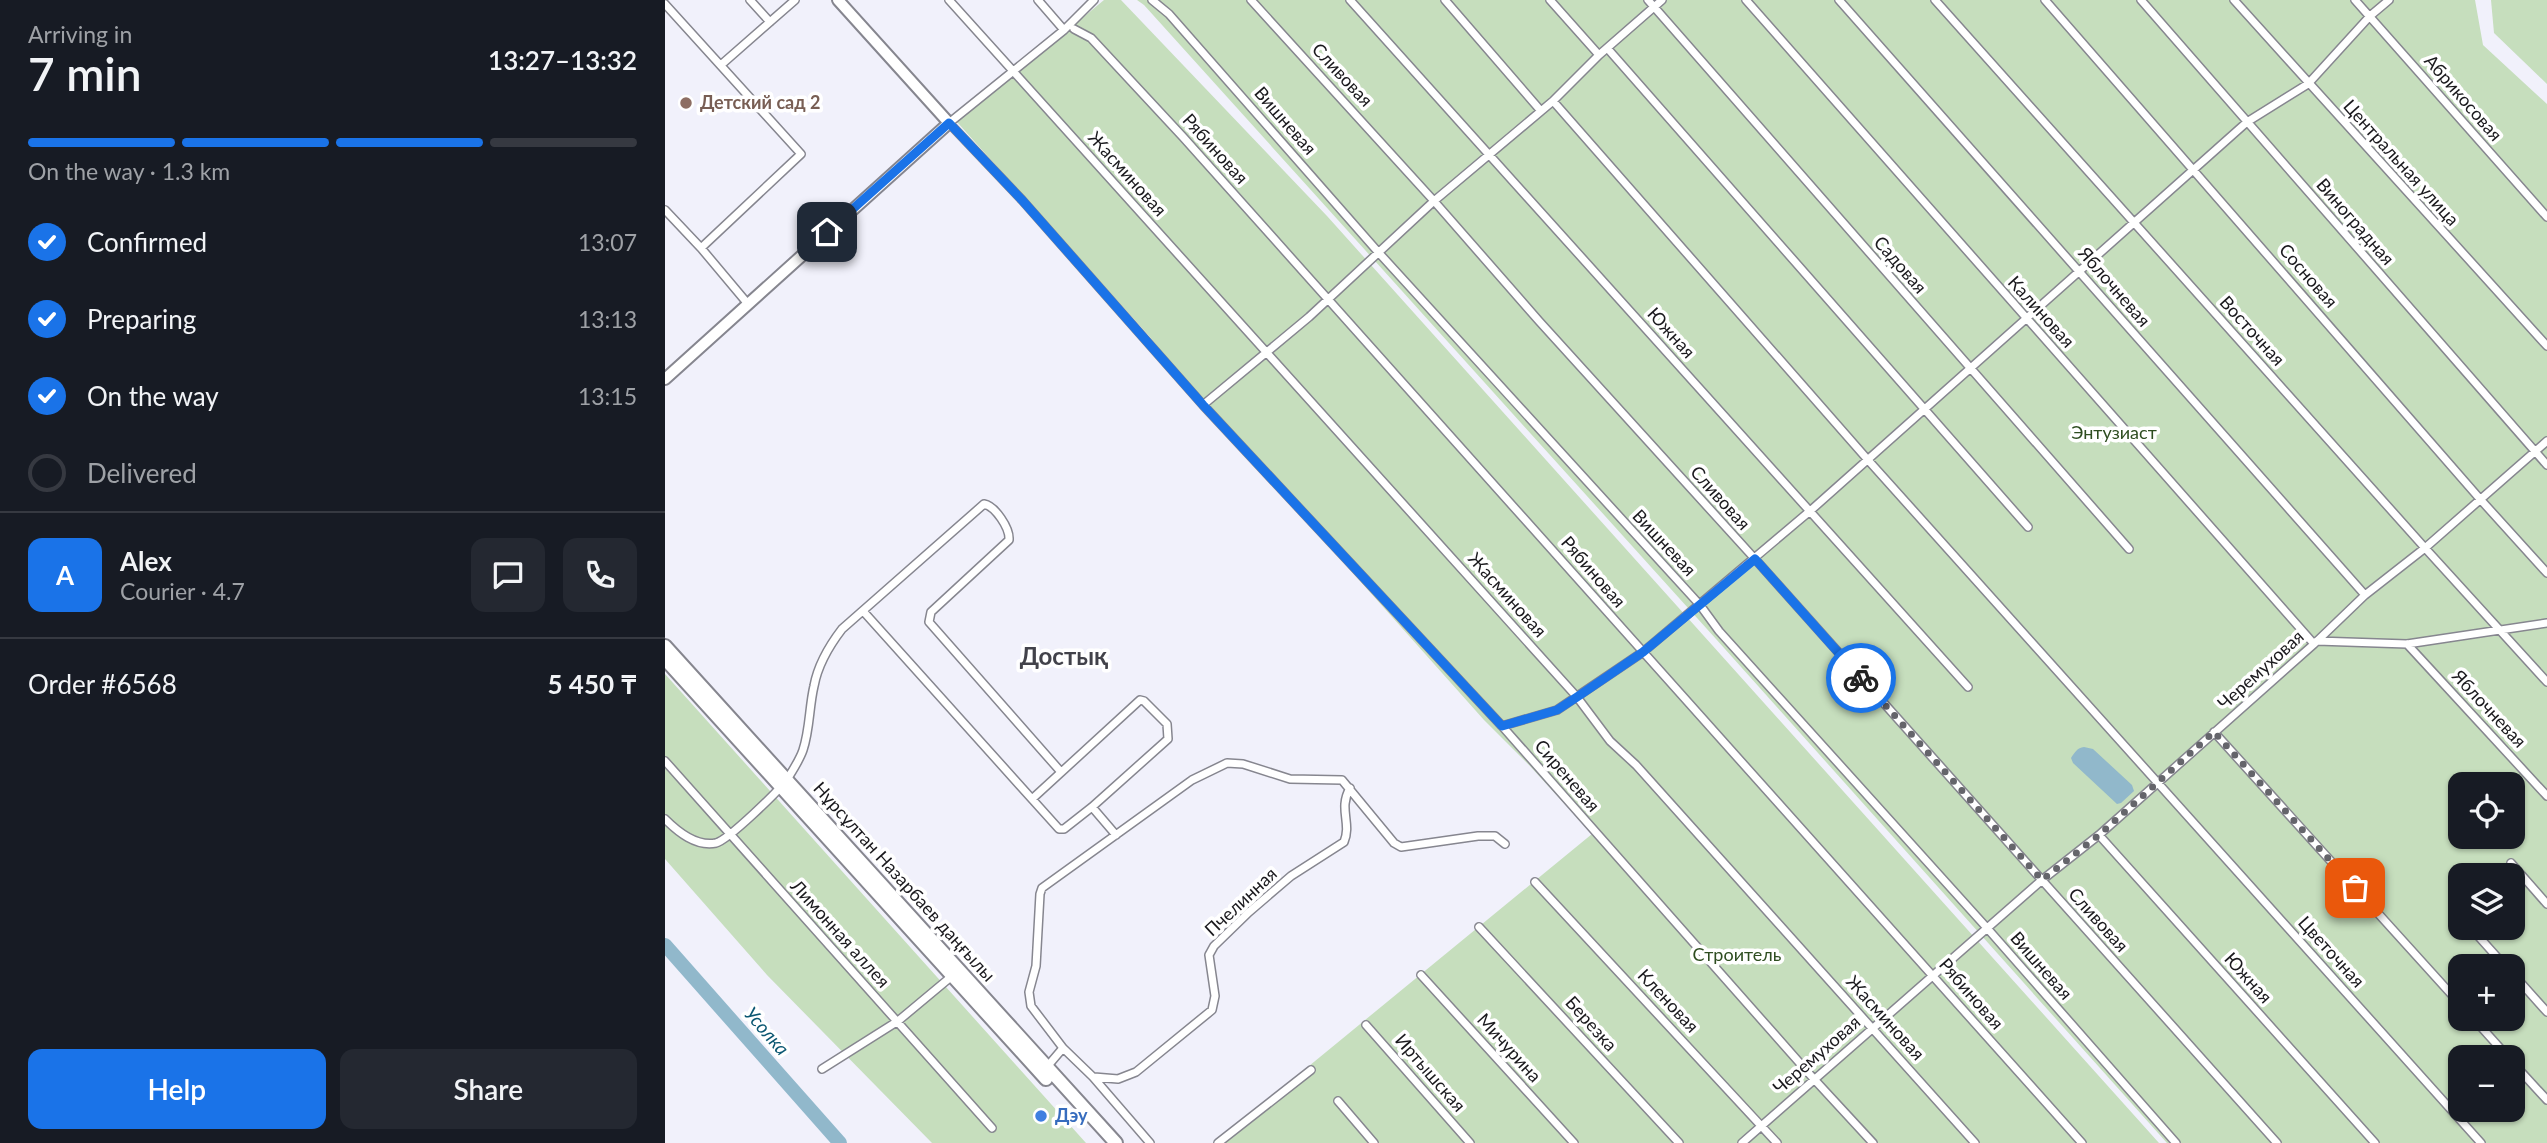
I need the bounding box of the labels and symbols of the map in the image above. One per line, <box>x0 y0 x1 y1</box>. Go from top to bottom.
street label: Сливовая <box>1308 38 1378 111</box>
street label: Абрикосовая <box>2420 50 2507 145</box>
street label: Вишневая <box>1250 82 1321 159</box>
place label: Детский сад 2 <box>700 91 820 113</box>
marker: Детский сад 2 <box>678 95 694 111</box>
street label: Центральная улица <box>2339 95 2464 230</box>
street label: Рябиновая <box>1178 109 1253 188</box>
street label: Жасминовая <box>1084 126 1171 220</box>
street label: Виноградная <box>2312 173 2399 269</box>
pin <box>797 202 857 262</box>
street label: Садовая <box>1870 231 1932 298</box>
street label: Сосновая <box>2275 239 2343 312</box>
street label: Яблочневая <box>2074 241 2155 331</box>
street label: Калиновая <box>2004 271 2080 352</box>
street label: Восточная <box>2216 291 2290 370</box>
street label: Южная <box>1643 302 1700 362</box>
park label: Энтузиаст <box>2071 421 2157 443</box>
street label: Сливовая <box>1686 461 1755 534</box>
street label: Вишневая <box>1628 504 1701 580</box>
street label: Рябиновая <box>1557 531 1631 611</box>
street label: Жасминовая <box>1464 547 1551 641</box>
street label: Черемуховая <box>2213 625 2308 714</box>
district label: Достық <box>1020 641 1108 670</box>
courier <box>1826 643 1896 713</box>
street label: Яблочневая <box>2447 664 2531 752</box>
street label: Сиреневая <box>1530 735 1605 816</box>
street label: Нұрсұлтан Назарбаев даңғылы <box>809 777 1000 986</box>
pin <box>2325 858 2385 918</box>
street label: Пчелинная <box>1200 862 1281 940</box>
street label: Лимонная аллея <box>786 874 895 992</box>
street label: Сливовая <box>2064 883 2133 956</box>
street label: Цветочная <box>2294 911 2369 992</box>
street label: Вишневая <box>2006 927 2077 1004</box>
park label: Строитель <box>1693 943 1782 965</box>
street label: Южная <box>2220 947 2277 1007</box>
street label: Рябиновая <box>1935 953 2009 1033</box>
street label: Кленовая <box>1634 964 1704 1037</box>
street label: Жасминовая <box>1842 970 1929 1064</box>
street label: Березка <box>1561 991 1622 1055</box>
water label: Усолка <box>740 1002 794 1059</box>
street label: Мичурина <box>1473 1008 1546 1086</box>
street label: Черемуховая <box>1768 1010 1864 1098</box>
street label: Иртышская <box>1391 1029 1471 1116</box>
place label: Дэу <box>1055 1104 1088 1126</box>
marker: Дэу <box>1033 1108 1049 1124</box>

